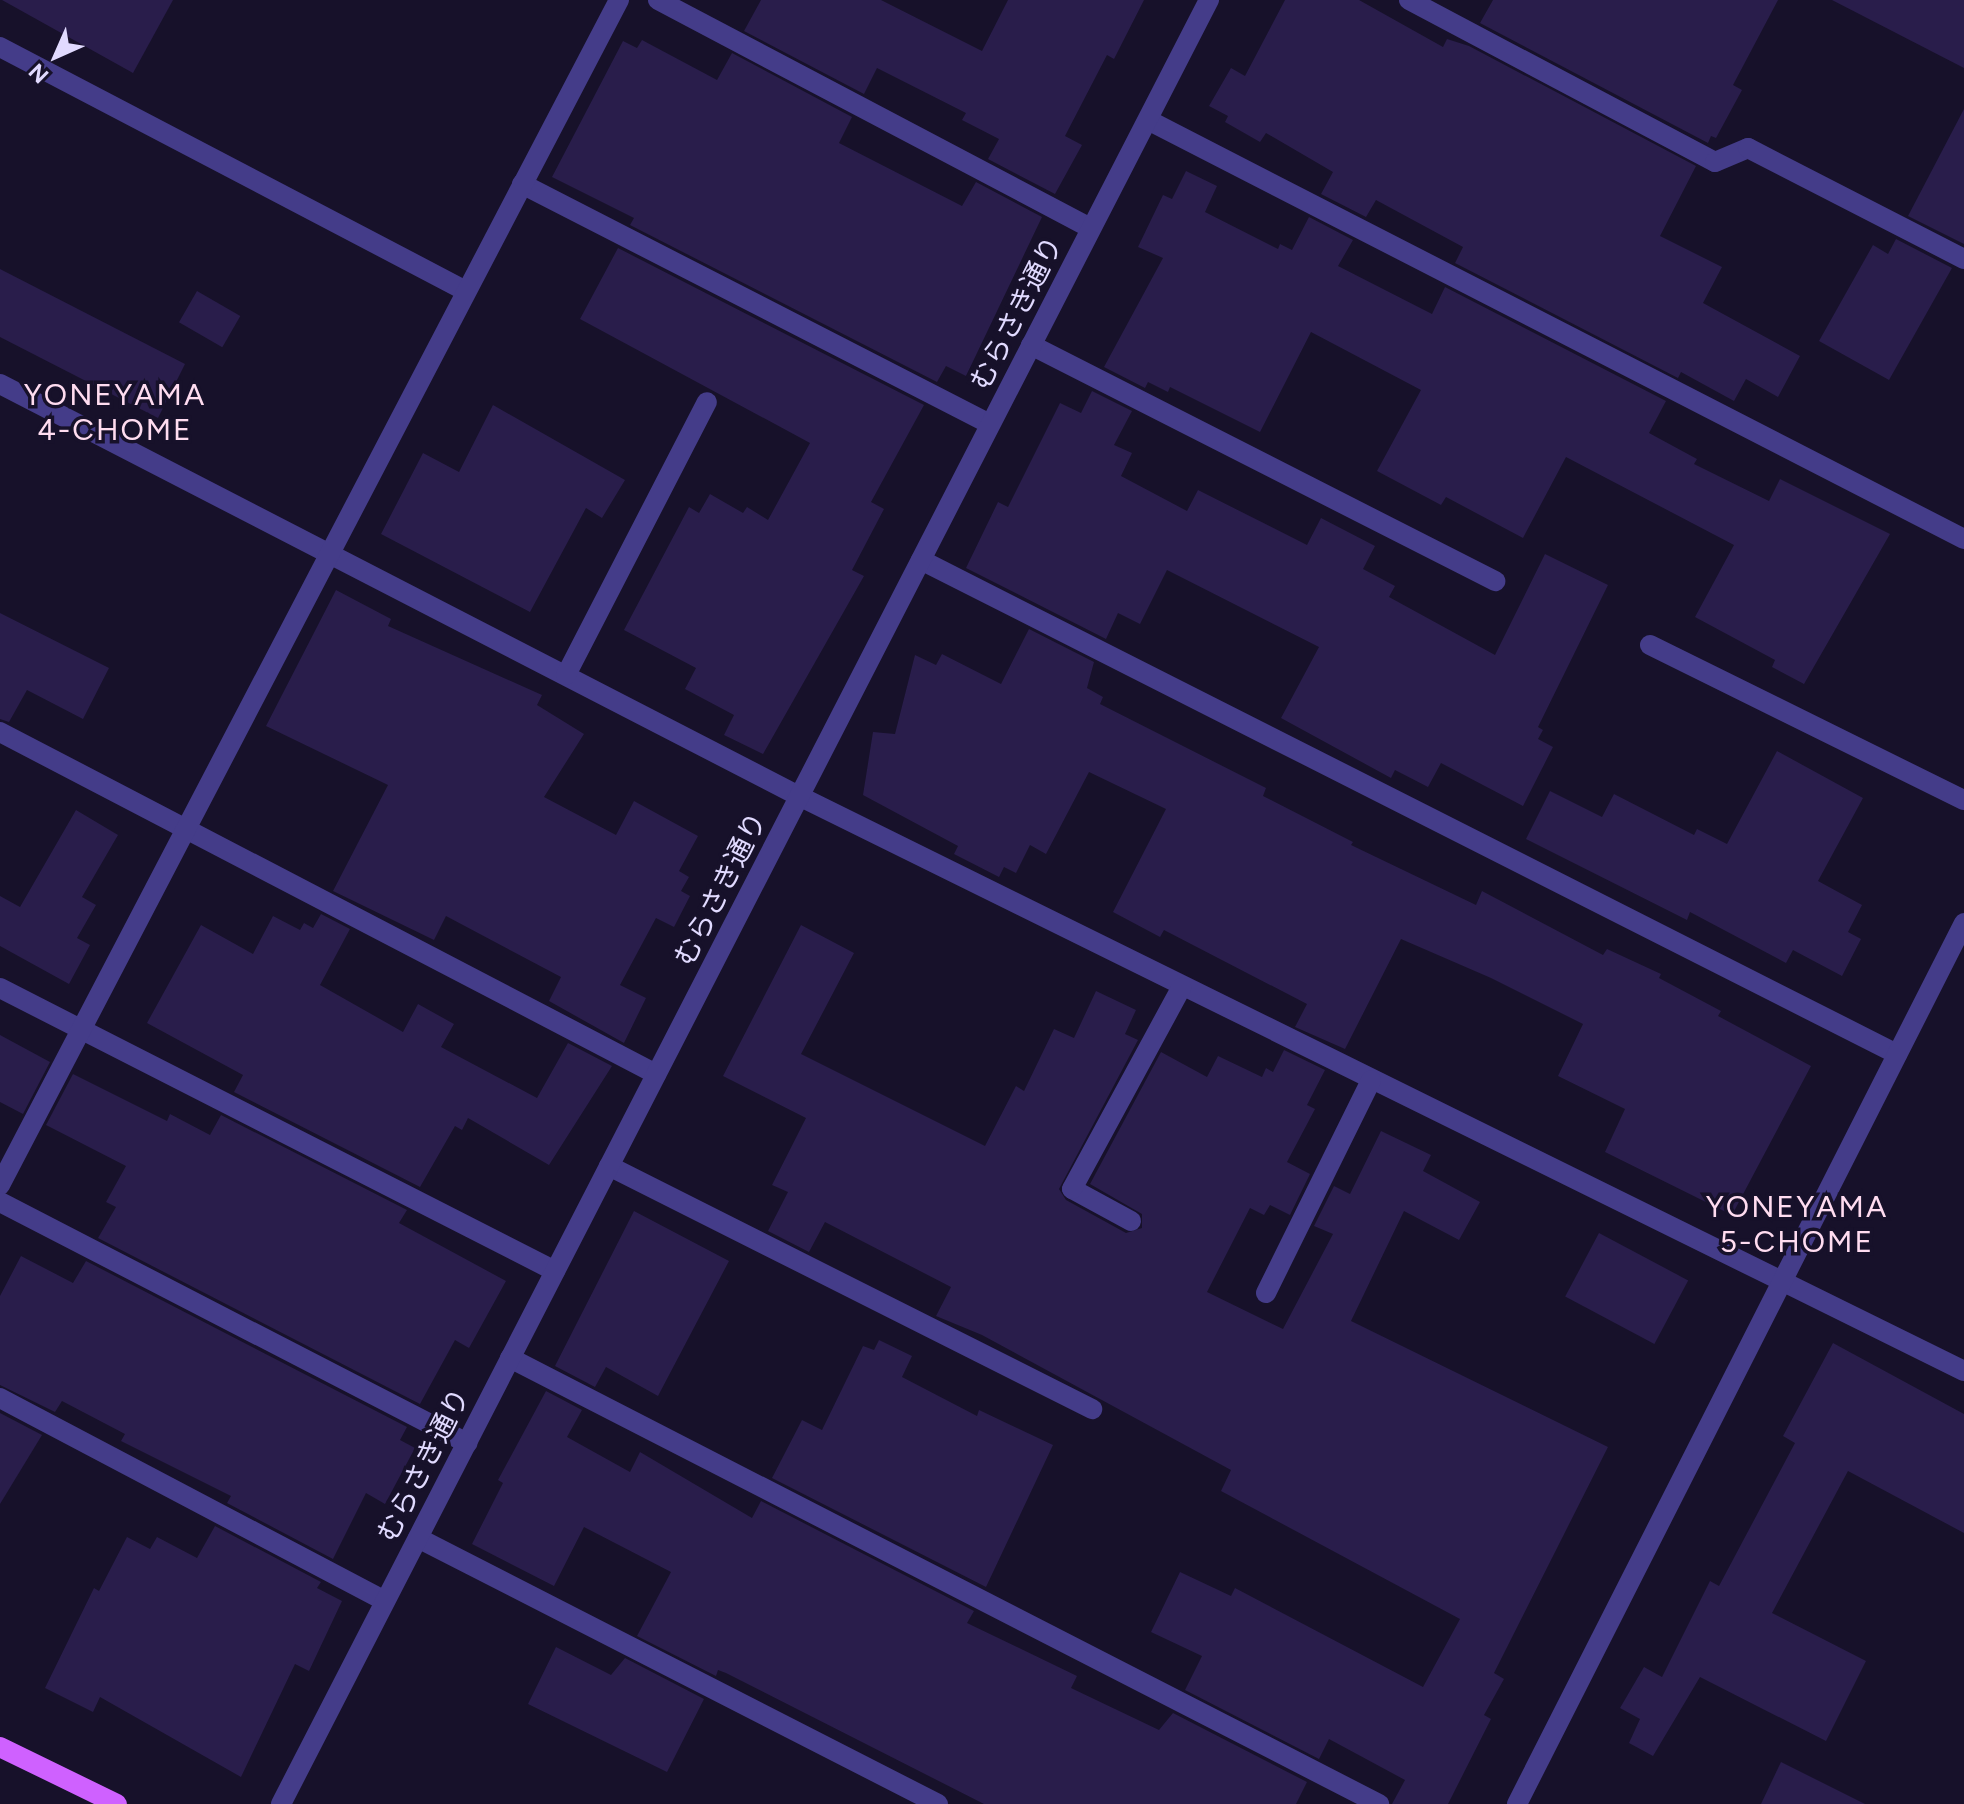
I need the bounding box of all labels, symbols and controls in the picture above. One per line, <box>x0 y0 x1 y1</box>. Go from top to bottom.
north arrow <box>16 16 96 96</box>
text: N <box>23 58 54 89</box>
street label: むらさき通り <box>963 231 1069 395</box>
district label: YONEYAMA 4-CHOME <box>24 377 206 448</box>
street label: むらさき通り <box>667 807 773 971</box>
district label: YONEYAMA 5-CHOME <box>1706 1189 1888 1260</box>
street label: むらさき通り <box>370 1383 476 1547</box>

